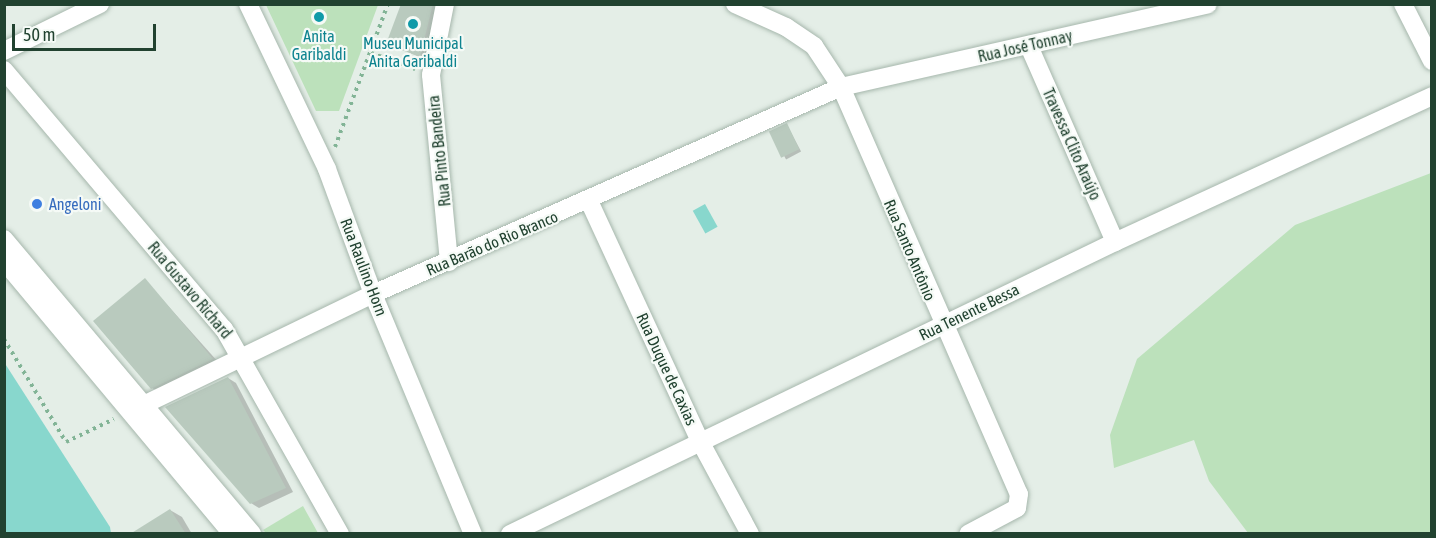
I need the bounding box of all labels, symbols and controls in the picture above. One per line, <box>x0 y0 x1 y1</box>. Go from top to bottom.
marker: Anita Garibaldi <box>312 10 326 24</box>
scale bar <box>15 12 159 50</box>
marker: Museu Municipal Anita Garibaldi <box>406 17 420 31</box>
text: 50 m <box>23 24 55 45</box>
place label: Anita Garibaldi <box>292 26 346 64</box>
street label: Rua José Tonnay <box>976 26 1074 66</box>
place label: Museu Municipal Anita Garibaldi <box>363 33 463 71</box>
street label: Travessa Clito Araújo <box>1039 85 1105 203</box>
street label: Rua Pinto Bandeira <box>424 94 454 208</box>
place label: Angeloni <box>49 194 101 214</box>
marker: Angeloni <box>30 197 44 211</box>
street label: Rua Santo Antônio <box>880 197 940 303</box>
street label: Rua Barão do Rio Branco <box>423 207 561 279</box>
street label: Rua Raulino Horn <box>337 215 391 319</box>
street label: Rua Gustavo Richard <box>144 238 236 342</box>
street label: Rua Tenente Bessa <box>916 279 1022 345</box>
street label: Rua Duque de Caxias <box>633 310 701 428</box>

